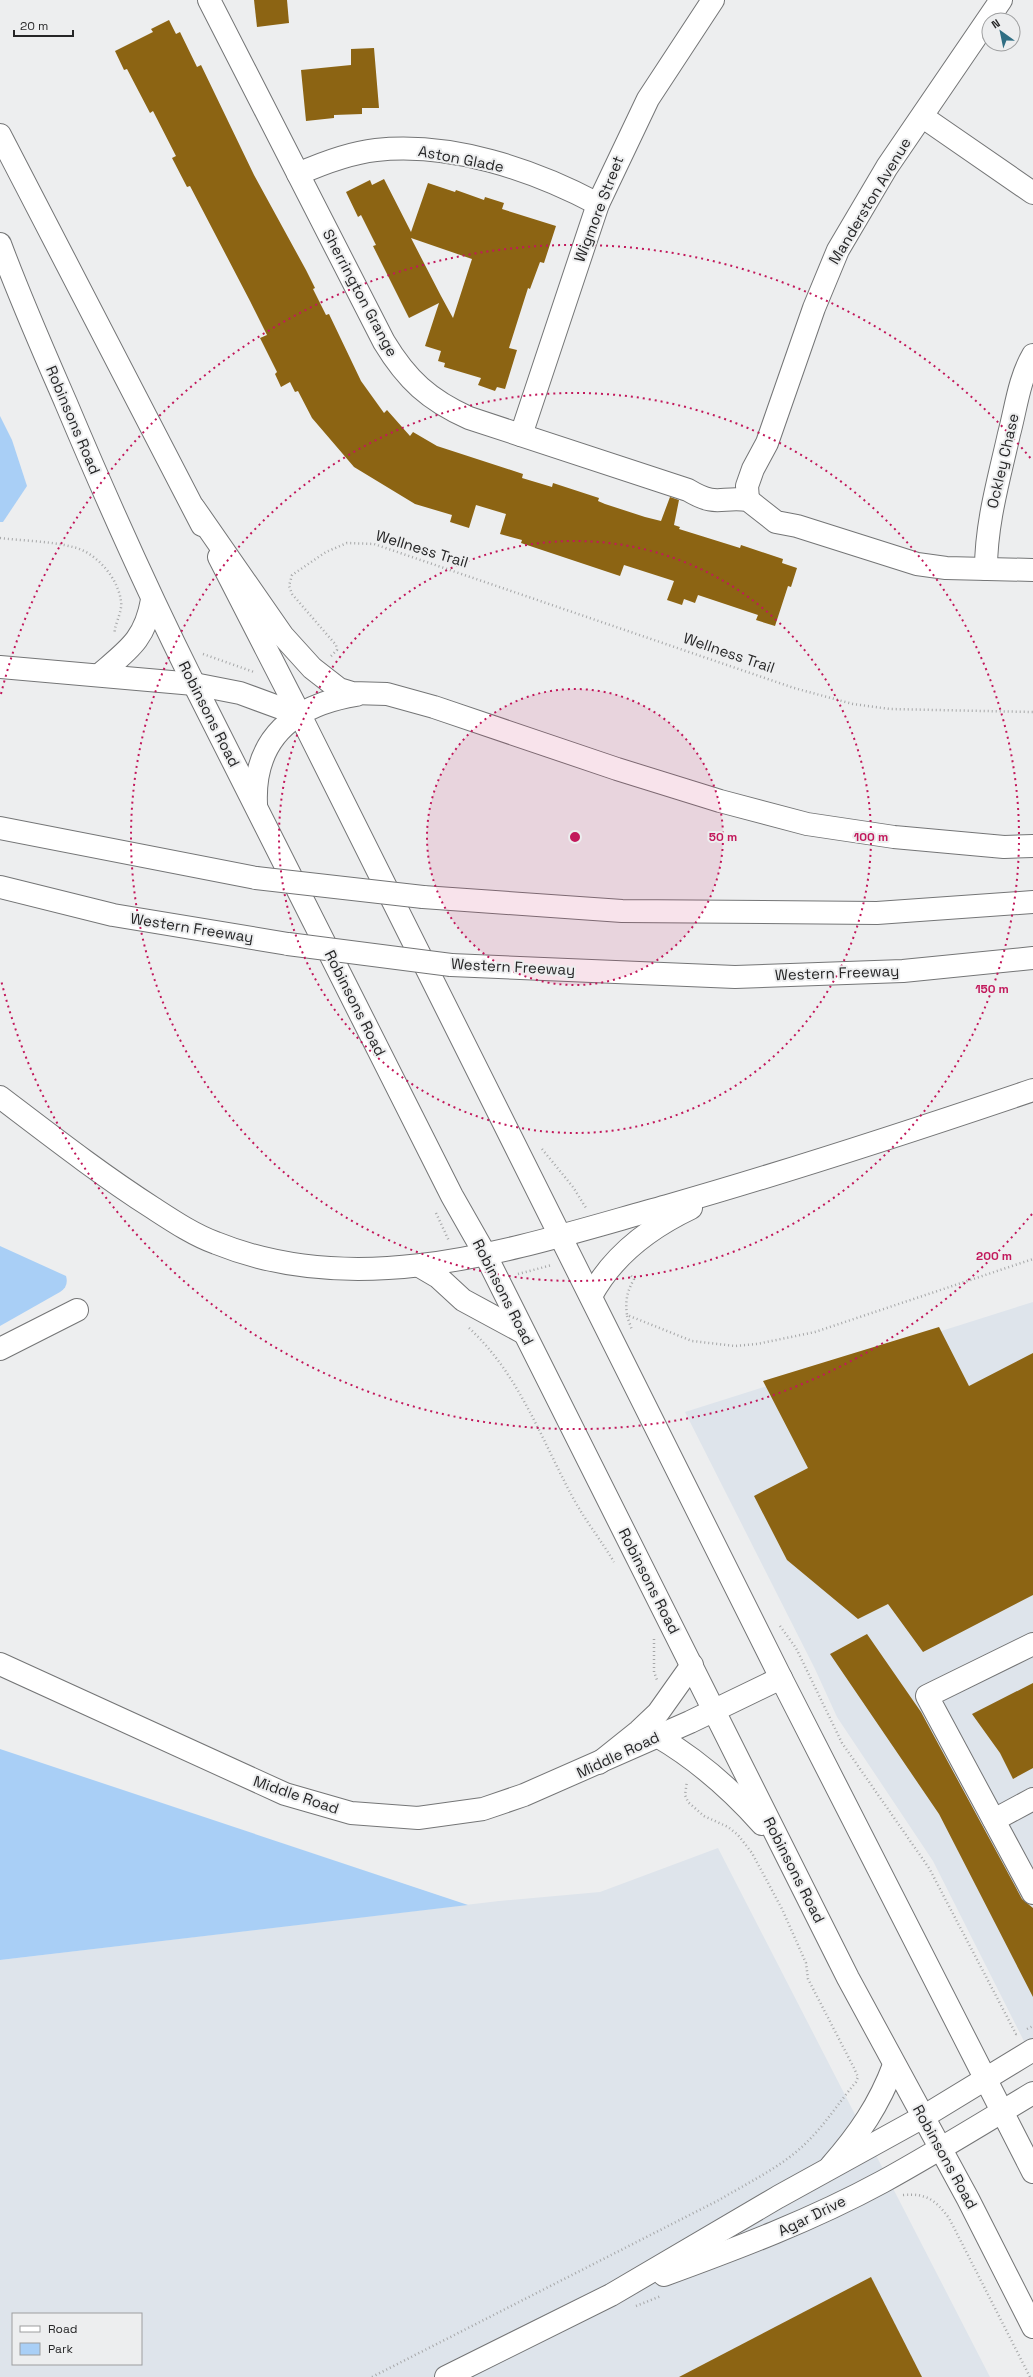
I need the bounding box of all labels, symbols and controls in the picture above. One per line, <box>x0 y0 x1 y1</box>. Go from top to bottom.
scale bar <box>14 12 73 38</box>
north arrow <box>981 12 1021 52</box>
text: N <box>989 16 1002 31</box>
text: 20 m <box>20 18 48 34</box>
street label: Manderston Avenue <box>824 134 915 267</box>
street label: Aston Glade <box>417 141 506 176</box>
street label: Wigmore Street <box>569 153 628 265</box>
street label: Sherrington Grange <box>319 226 402 360</box>
street label: Robinsons Road <box>42 363 105 477</box>
street label: Ockley Chase <box>982 411 1023 510</box>
street label: Wellness Trail <box>374 525 471 572</box>
street label: Wellness Trail <box>681 628 777 677</box>
street label: Robinsons Road <box>175 658 244 770</box>
text: 50 m <box>709 829 737 845</box>
text: 100 m <box>854 829 888 845</box>
centre of rings <box>568 830 582 844</box>
street label: Western Freeway <box>129 908 255 947</box>
street label: Robinsons Road <box>321 947 390 1059</box>
street label: Western Freeway <box>450 954 576 979</box>
street label: Western Freeway <box>775 961 899 984</box>
text: 150 m <box>975 981 1009 997</box>
street label: Robinsons Road <box>469 1236 538 1348</box>
text: 200 m <box>976 1248 1012 1264</box>
street label: Robinsons Road <box>615 1525 684 1637</box>
street label: Middle Road <box>573 1727 662 1782</box>
street label: Middle Road <box>251 1771 341 1818</box>
street label: Robinsons Road <box>760 1814 829 1926</box>
street label: Robinsons Road <box>909 2101 982 2212</box>
street label: Agar Drive <box>775 2191 849 2240</box>
legend <box>12 2313 142 2365</box>
text: Road <box>48 2321 77 2337</box>
text: Park <box>48 2341 73 2357</box>

